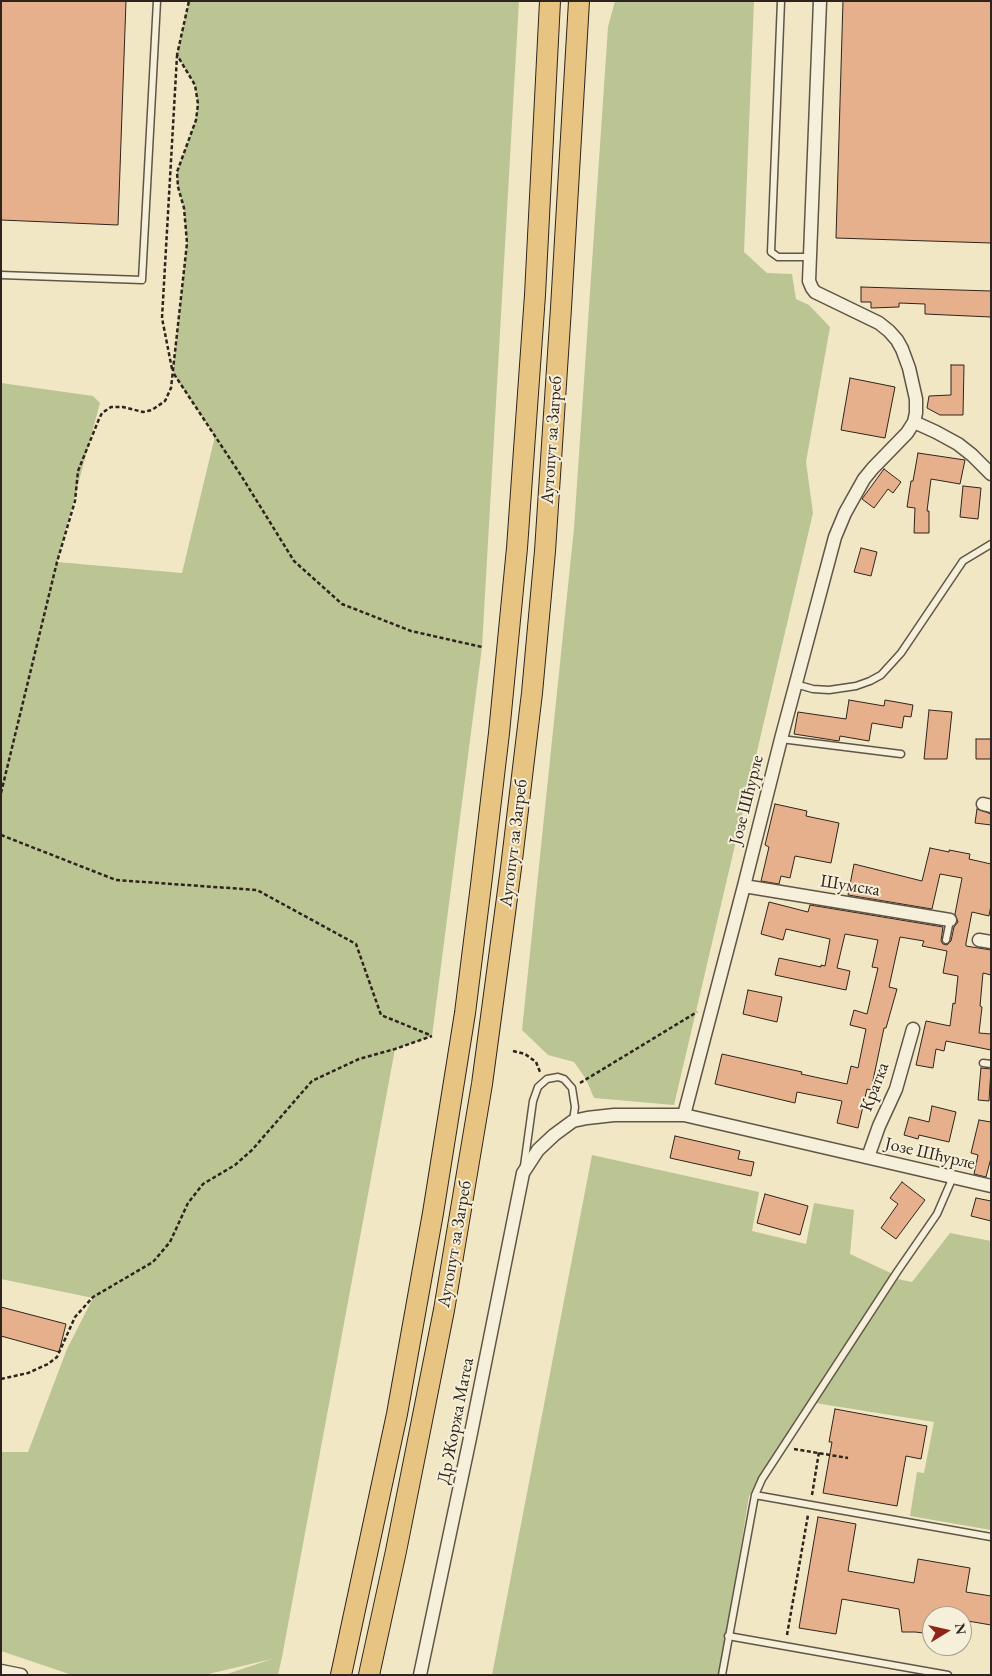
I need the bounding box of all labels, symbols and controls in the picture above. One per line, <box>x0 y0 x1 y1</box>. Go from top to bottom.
street label: Аутопут за Загреб <box>537 375 567 505</box>
street label: Јозе Шћурле <box>725 753 769 847</box>
street label: Аутопут за Загреб <box>495 778 533 908</box>
street label: Шумска <box>819 871 881 901</box>
street label: Кратка <box>856 1059 894 1115</box>
street label: Јозе Шћурле <box>883 1133 977 1175</box>
street label: Аутопут за Загреб <box>433 1179 477 1309</box>
street label: Др Жоржа Матеа <box>433 1356 479 1486</box>
north arrow <box>922 1606 972 1656</box>
text: N <box>951 1622 971 1636</box>

